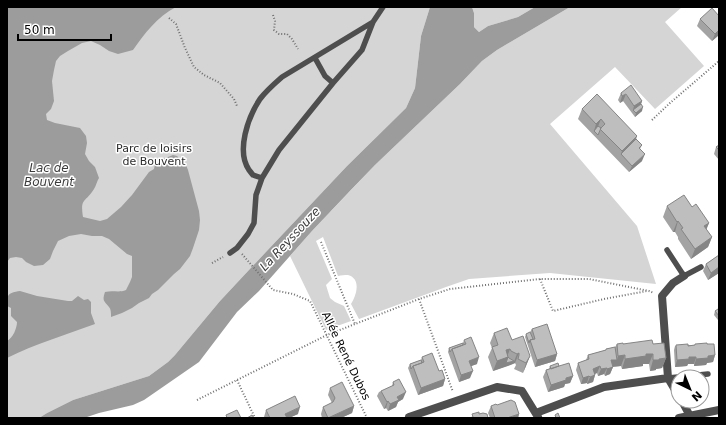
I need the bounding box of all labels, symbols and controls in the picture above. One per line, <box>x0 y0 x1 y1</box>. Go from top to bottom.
scale bar <box>18 16 111 42</box>
text: 50 m <box>24 23 55 37</box>
park label: Parc de loisirs de Bouvent <box>116 142 192 168</box>
water label: Lac de Bouvent <box>24 161 75 189</box>
water label: La Reyssouze <box>257 204 323 274</box>
street label: Allée René Dubos <box>319 310 373 403</box>
north arrow <box>670 369 710 409</box>
text: N <box>689 388 704 404</box>

